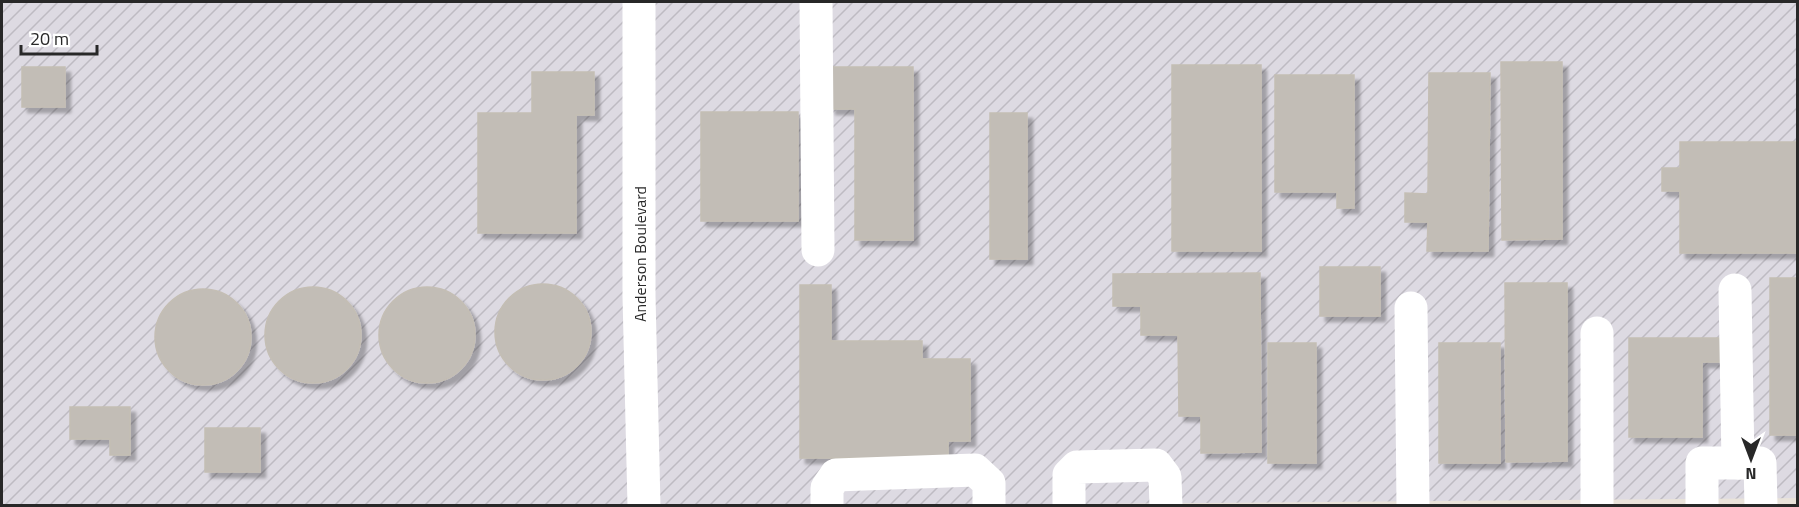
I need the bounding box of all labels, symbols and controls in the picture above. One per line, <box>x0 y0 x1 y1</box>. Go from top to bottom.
scale bar <box>21 18 98 56</box>
text: 20 m <box>30 25 69 52</box>
street label: Anderson Boulevard <box>628 186 652 322</box>
north arrow <box>1721 429 1781 489</box>
text: N <box>1745 462 1757 486</box>

